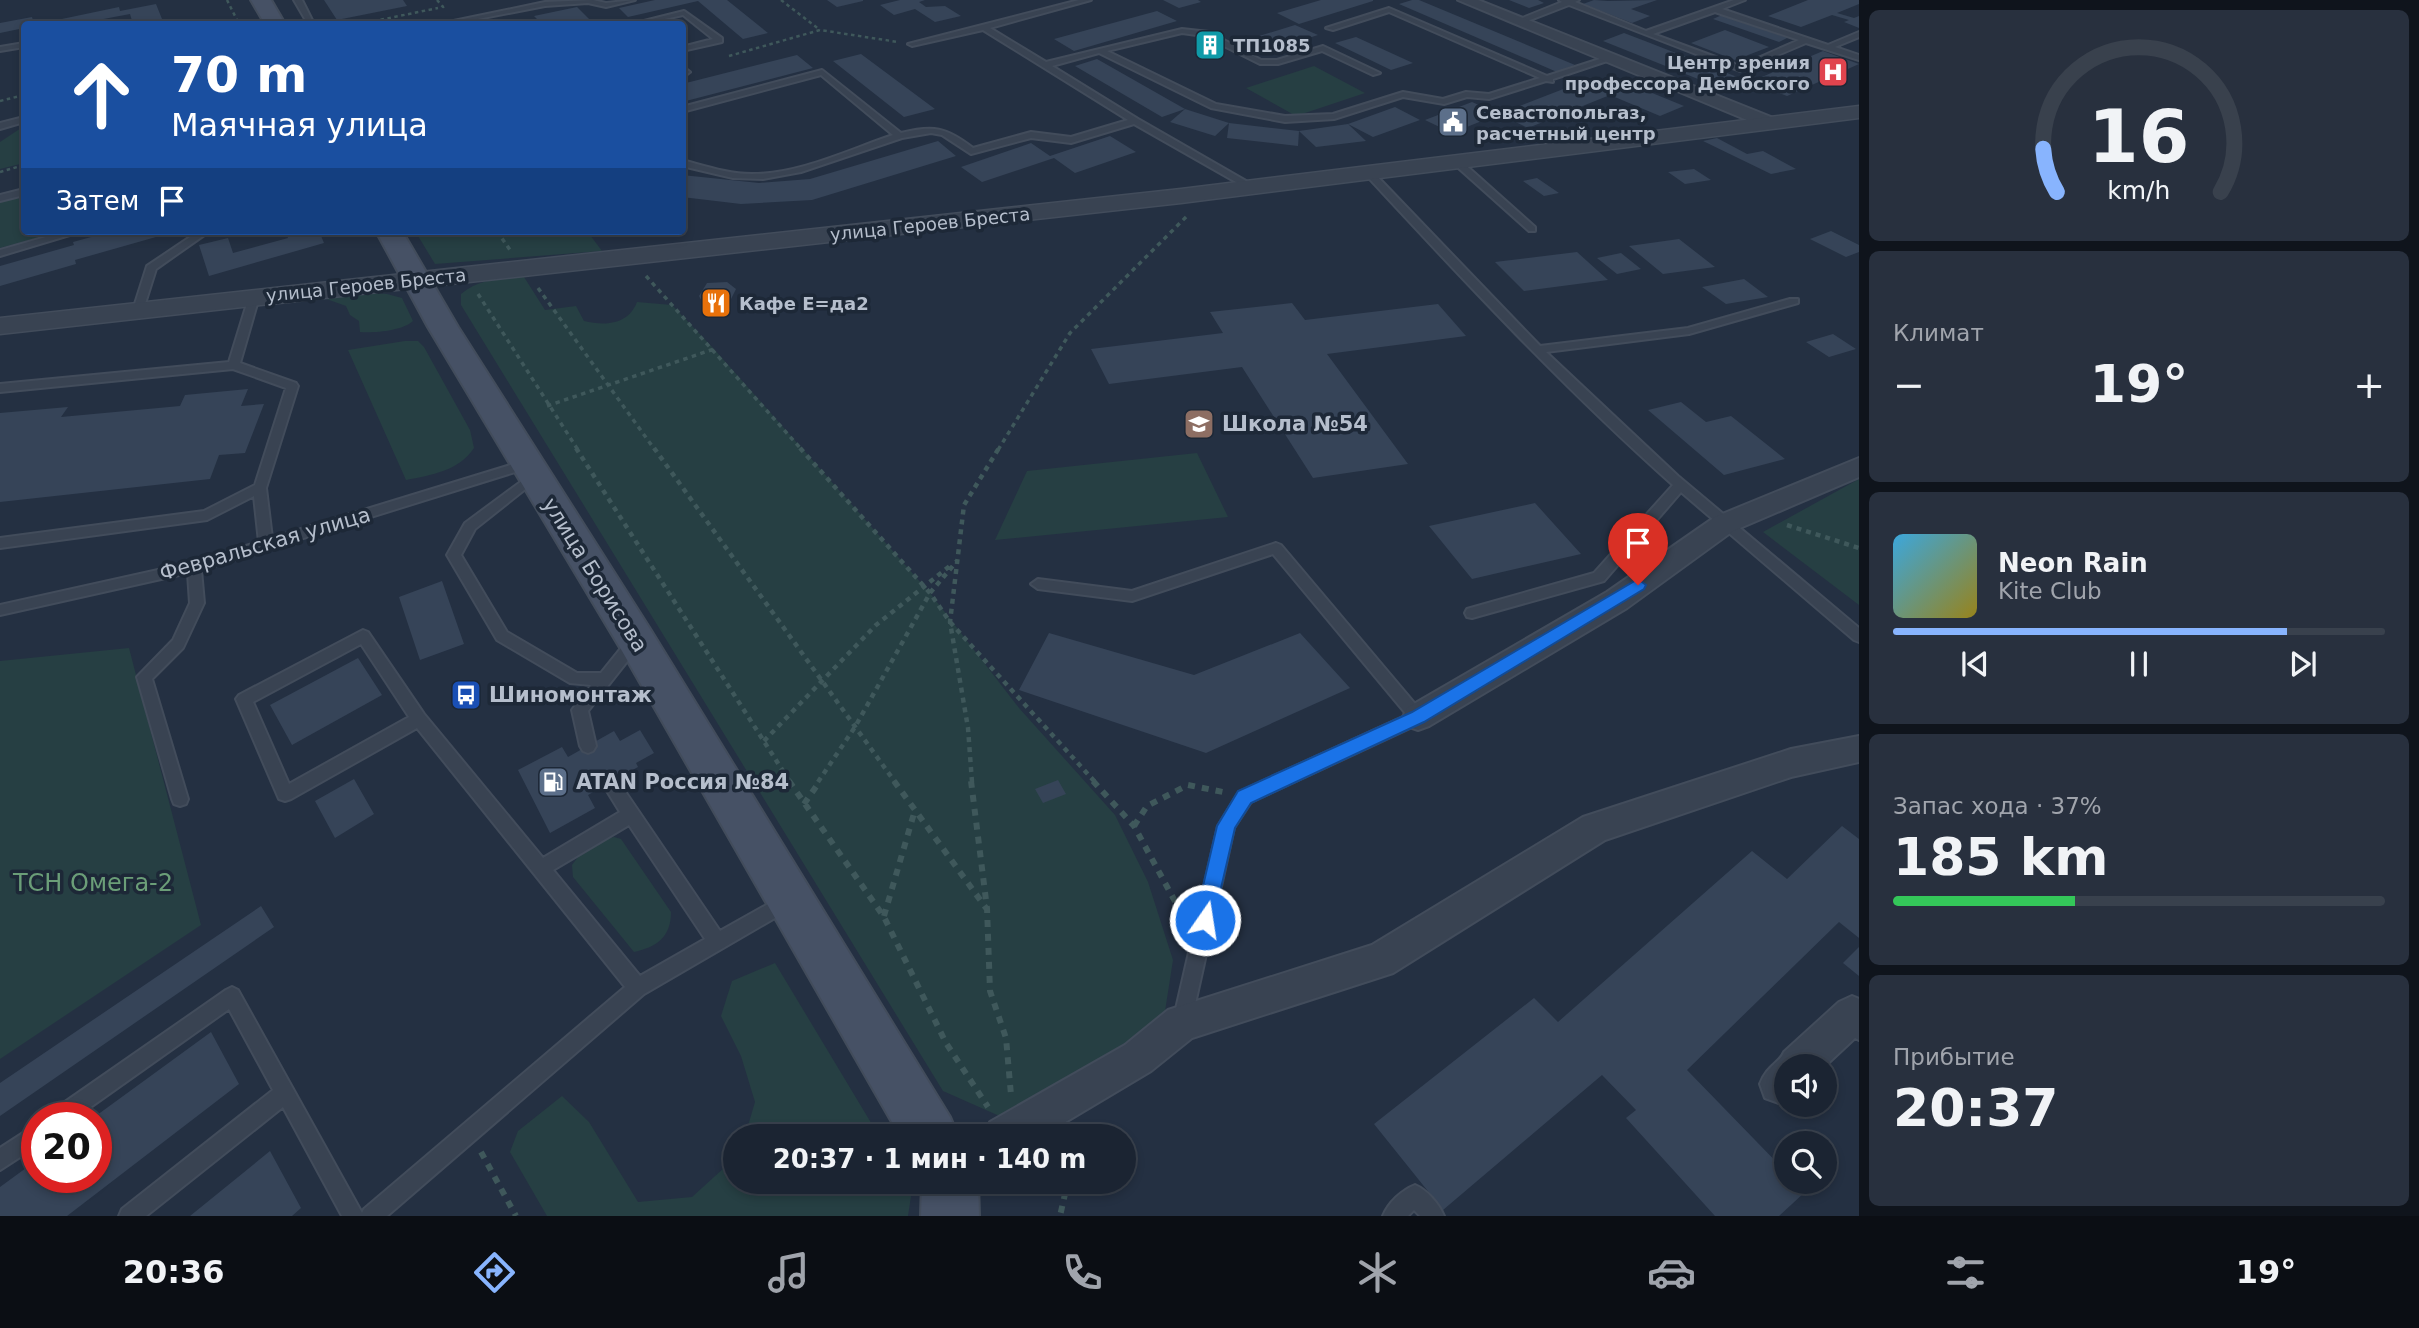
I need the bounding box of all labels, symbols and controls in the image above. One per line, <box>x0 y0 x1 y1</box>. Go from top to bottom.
building icon: ТП1085 <box>1193 28 1227 62</box>
place label: ТП1085 <box>1233 35 1310 56</box>
text: 70 m <box>171 47 307 104</box>
icon: ahead <box>56 49 147 140</box>
place label: Центр зрения профессора Дембского <box>1565 52 1810 94</box>
hospital icon: Центр зрения профессора Дембского <box>1816 55 1850 89</box>
text: 16 <box>2088 94 2190 179</box>
place label: Севастопольгаз, расчетный центр <box>1476 102 1656 144</box>
public building icon: Севастопольгаз, расчетный центр <box>1436 105 1470 139</box>
text: Маячная улица <box>171 106 428 144</box>
text: km/h <box>2107 175 2171 204</box>
icon: arrive <box>153 182 191 220</box>
text: Затем <box>56 186 139 216</box>
street label: улица Героев Бреста <box>829 203 1031 245</box>
street label: улица Героев Бреста <box>265 264 467 306</box>
restaurant icon: Кафе Е=да2 <box>699 286 733 320</box>
place label: Кафе Е=да2 <box>739 293 869 314</box>
text: Климат <box>1893 320 1984 346</box>
text: 19° <box>2090 354 2188 414</box>
text: − <box>1893 363 1925 407</box>
text: + <box>2353 363 2385 407</box>
school or university icon: Школа №54 <box>1182 407 1216 441</box>
place label: Школа №54 <box>1222 412 1368 436</box>
street label: улица Борисова <box>538 493 652 657</box>
street label: Февральская улица <box>157 502 373 586</box>
pin <box>1608 513 1668 585</box>
icon: arrive <box>1619 524 1657 562</box>
text: Neon Rain <box>1998 548 2148 578</box>
text: Kite Club <box>1998 578 2102 604</box>
icon: previous <box>1956 645 1994 683</box>
icon: pause <box>2120 645 2158 683</box>
icon: next <box>2284 645 2322 683</box>
bus stop icon: Шиномонтаж <box>449 678 483 712</box>
place label: Шиномонтаж <box>489 683 652 707</box>
fuel station icon: ATAN Россия №84 <box>536 765 570 799</box>
place label: ATAN Россия №84 <box>576 770 789 794</box>
text: Запас хода · 37% <box>1893 793 2102 819</box>
text: 185 km <box>1893 827 2108 887</box>
park label: ТСН Омега-2 <box>12 869 173 897</box>
position arrow <box>1168 883 1242 957</box>
text: Прибытие <box>1893 1044 2015 1070</box>
map controls <box>1774 1054 1837 1194</box>
button: sound <box>1774 1054 1837 1117</box>
text: 20:37 <box>1893 1078 2059 1138</box>
speed limit sign: 20 <box>21 1102 112 1193</box>
button: search <box>1774 1131 1837 1194</box>
text: 20:37 · 1 мин · 140 m <box>773 1144 1086 1174</box>
icon: directions <box>470 1248 519 1297</box>
icon: music <box>764 1248 813 1297</box>
icon: phone <box>1058 1248 1107 1297</box>
icon: climate <box>1353 1248 1402 1297</box>
icon: car <box>1647 1248 1696 1297</box>
icon: filters <box>1941 1248 1990 1297</box>
text: 20:36 <box>123 1253 225 1291</box>
text: 19° <box>2236 1253 2296 1291</box>

